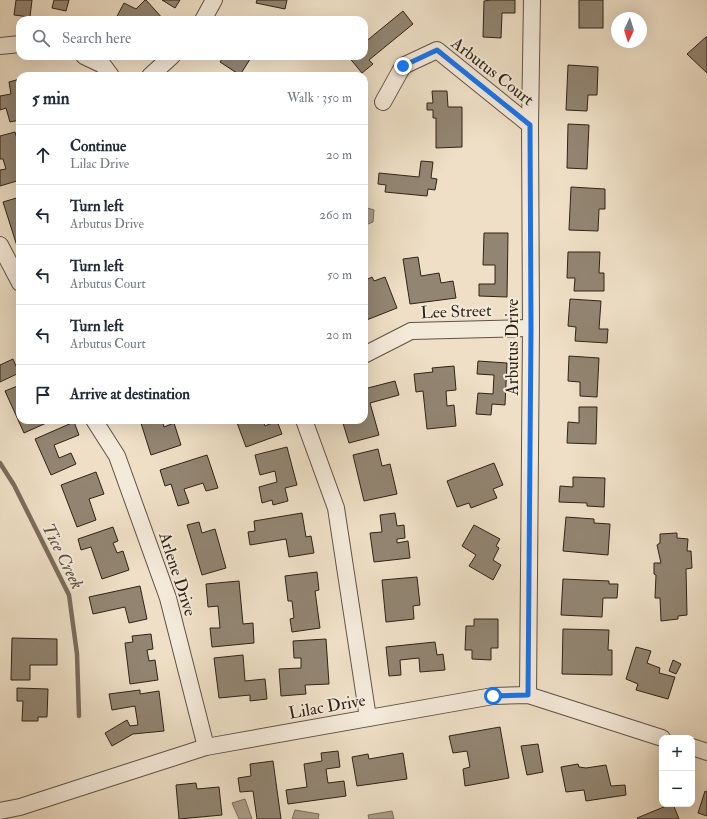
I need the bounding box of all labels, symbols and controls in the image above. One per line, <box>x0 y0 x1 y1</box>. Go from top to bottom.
north arrow <box>611 12 647 48</box>
search box <box>16 16 368 60</box>
icon: search <box>30 27 52 49</box>
text: Search here <box>62 29 131 48</box>
street label: Arbutus Court <box>446 32 539 110</box>
route end <box>394 57 412 75</box>
text: 5 min <box>32 88 70 109</box>
text: Walk · 350 m <box>287 90 352 106</box>
text: Continue <box>70 137 126 156</box>
icon: ahead <box>32 144 54 166</box>
text: 20 m <box>326 147 352 163</box>
text: Lilac Drive <box>70 156 129 172</box>
text: Turn left <box>70 197 124 216</box>
icon: left <box>32 204 54 226</box>
text: 260 m <box>319 207 352 223</box>
text: Arbutus Drive <box>70 216 144 232</box>
text: Turn left <box>70 257 124 276</box>
icon: left <box>32 264 54 286</box>
text: 50 m <box>327 267 352 283</box>
text: Arbutus Court <box>70 276 146 292</box>
street label: Arbutus Drive <box>502 299 523 396</box>
street label: Lee Street <box>420 300 492 323</box>
text: Turn left <box>70 317 124 336</box>
icon: left <box>32 324 54 346</box>
text: 20 m <box>326 327 352 343</box>
text: Arbutus Court <box>70 336 146 352</box>
icon: arrive <box>32 384 54 406</box>
text: Arrive at destination <box>70 385 190 404</box>
water label: Tice Creek <box>37 519 88 593</box>
street label: Arlene Drive <box>154 529 201 619</box>
route start <box>484 687 502 705</box>
street label: Lilac Drive <box>287 689 367 724</box>
map controls <box>659 735 695 807</box>
button: + <box>659 735 695 771</box>
button: − <box>659 771 695 807</box>

